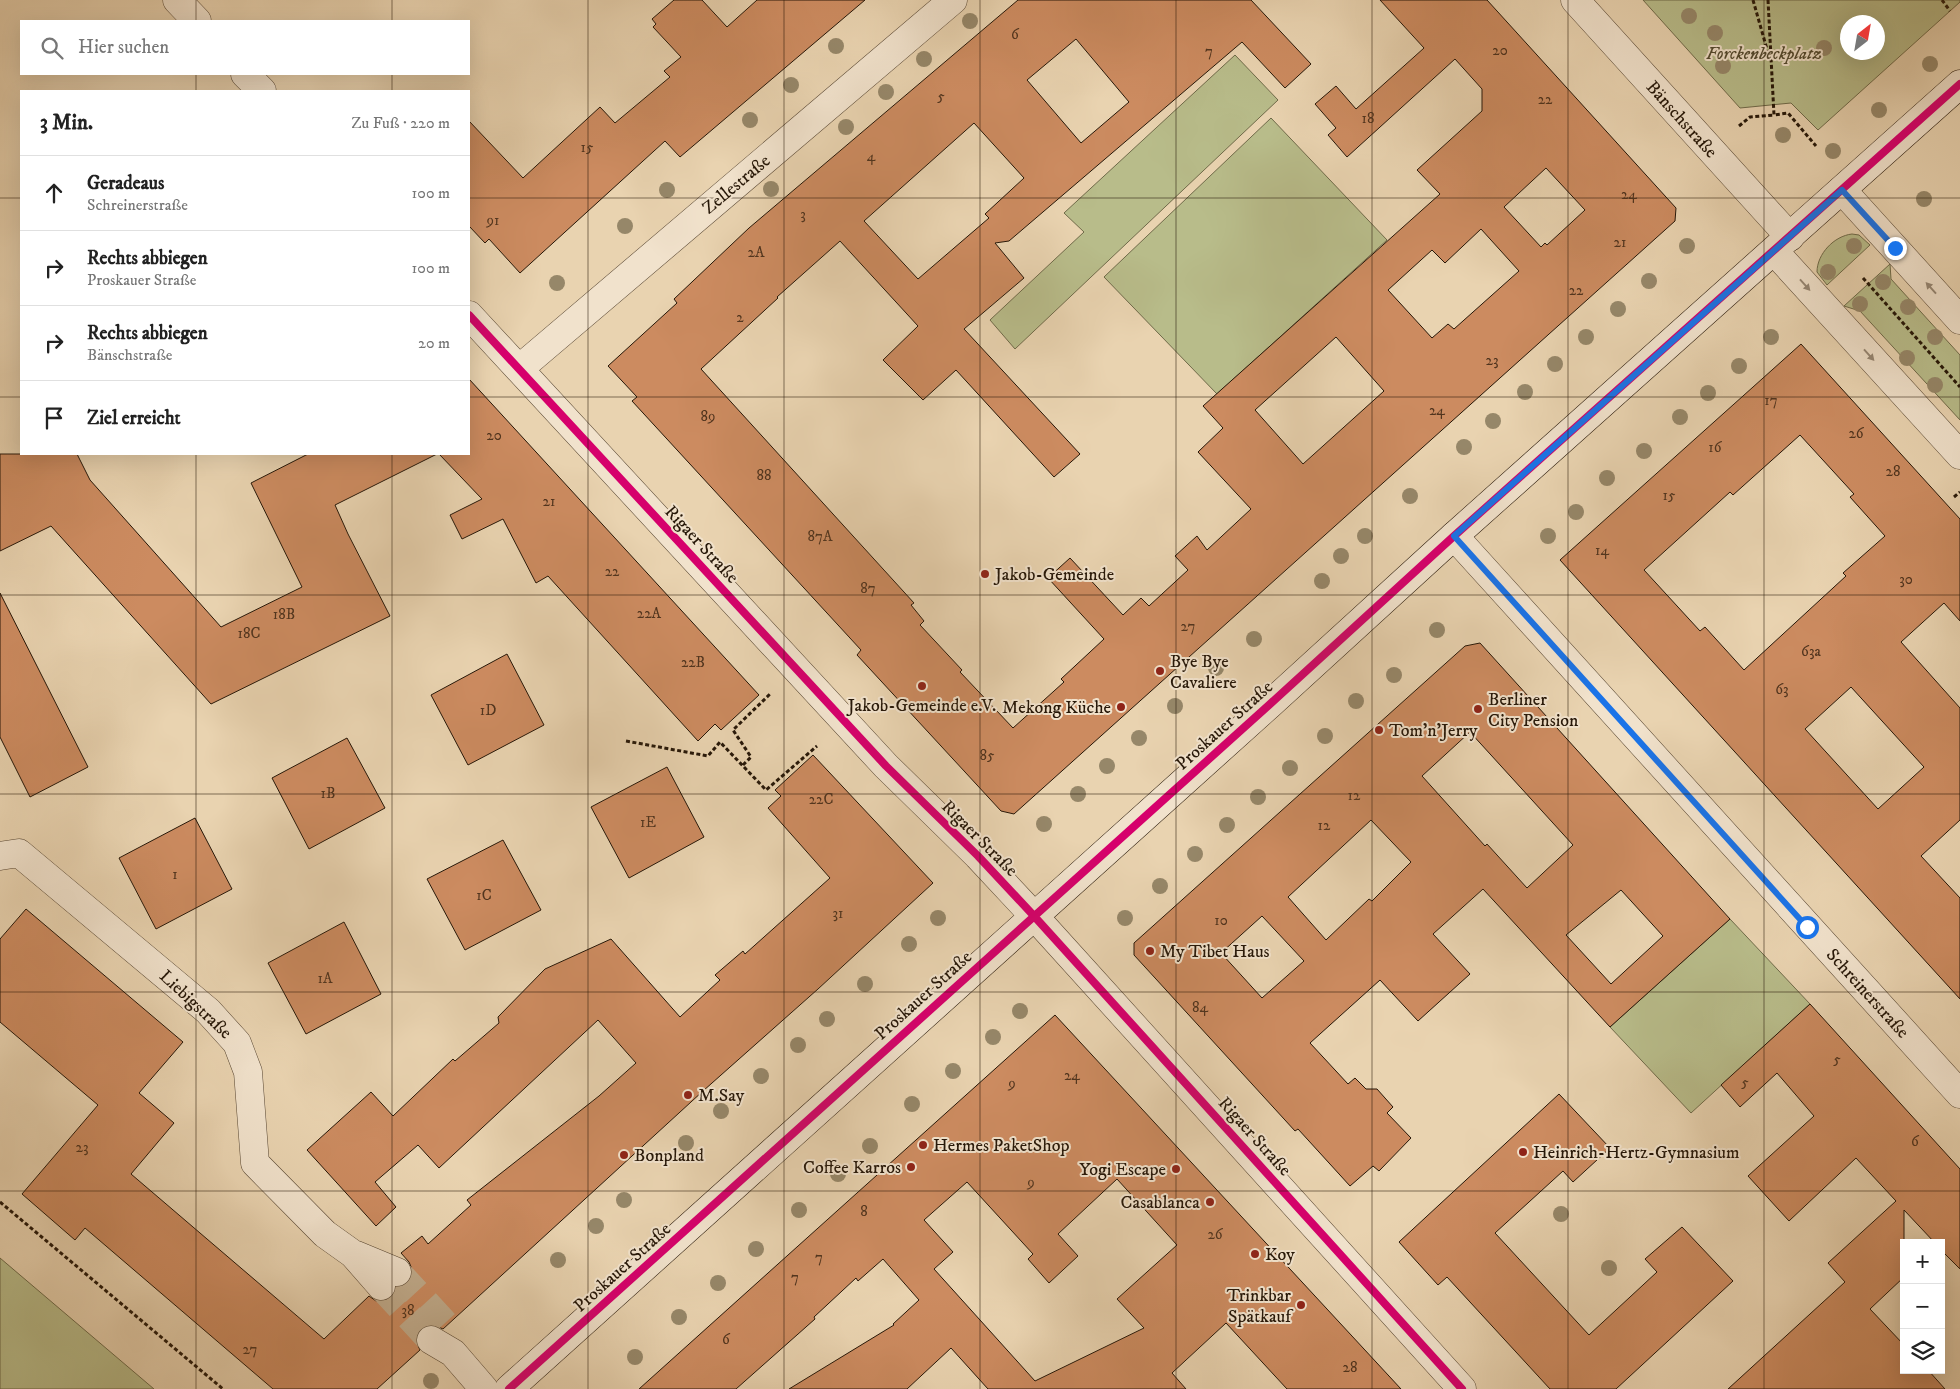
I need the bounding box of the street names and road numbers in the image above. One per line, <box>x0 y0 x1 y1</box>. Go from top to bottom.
street label: Bänschstraße <box>1641 77 1722 163</box>
street label: Zellestraße <box>698 150 775 219</box>
street label: Rigaer Straße <box>659 501 743 588</box>
street label: Proskauer Straße <box>1172 676 1278 775</box>
street label: Rigaer Straße <box>937 796 1022 881</box>
street label: Schreinerstraße <box>1821 944 1913 1043</box>
street label: Proskauer Straße <box>871 946 977 1045</box>
street label: Liebigstraße <box>154 966 236 1044</box>
street label: Rigaer Straße <box>1213 1093 1296 1181</box>
street label: Proskauer Straße <box>570 1218 676 1317</box>

